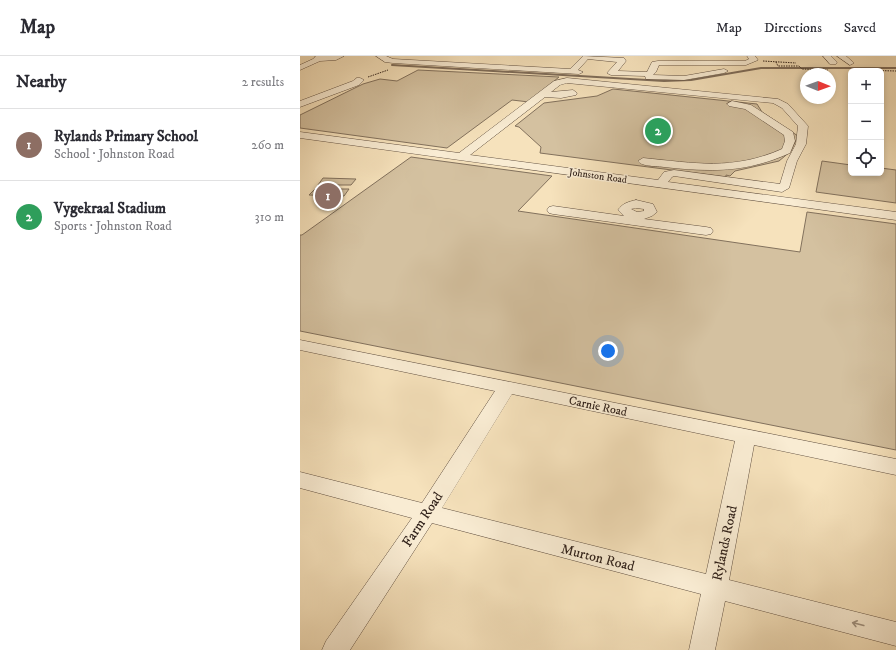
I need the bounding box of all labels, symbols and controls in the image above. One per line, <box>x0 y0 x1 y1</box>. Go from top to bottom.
text: Map <box>20 16 55 39</box>
text: Map <box>716 19 742 37</box>
text: Directions <box>764 19 822 37</box>
text: Saved <box>844 19 876 37</box>
north arrow <box>800 68 836 104</box>
map controls <box>848 68 884 176</box>
button: + <box>848 68 884 104</box>
text: Nearby <box>16 71 66 93</box>
text: 2 results <box>242 74 284 90</box>
button: − <box>848 104 884 140</box>
pin: 2 <box>645 116 671 146</box>
text: Rylands Primary School <box>54 127 198 146</box>
text: 1 <box>27 137 31 153</box>
text: 260 m <box>251 137 284 153</box>
button: locate <box>848 140 884 176</box>
text: School · Johnston Road <box>54 146 175 162</box>
street label: Johnston Road <box>567 166 628 186</box>
pin: 1 <box>315 181 341 211</box>
text: Vygekraal Stadium <box>54 199 166 218</box>
text: 2 <box>26 209 32 225</box>
text: 310 m <box>255 209 284 225</box>
text: Sports · Johnston Road <box>54 218 172 234</box>
your location <box>598 341 618 361</box>
street label: Carnie Road <box>567 393 628 420</box>
street label: Farm Road <box>398 489 447 550</box>
street label: Rylands Road <box>708 504 742 583</box>
street label: Murton Road <box>559 540 636 576</box>
one-way arrow <box>852 620 865 627</box>

